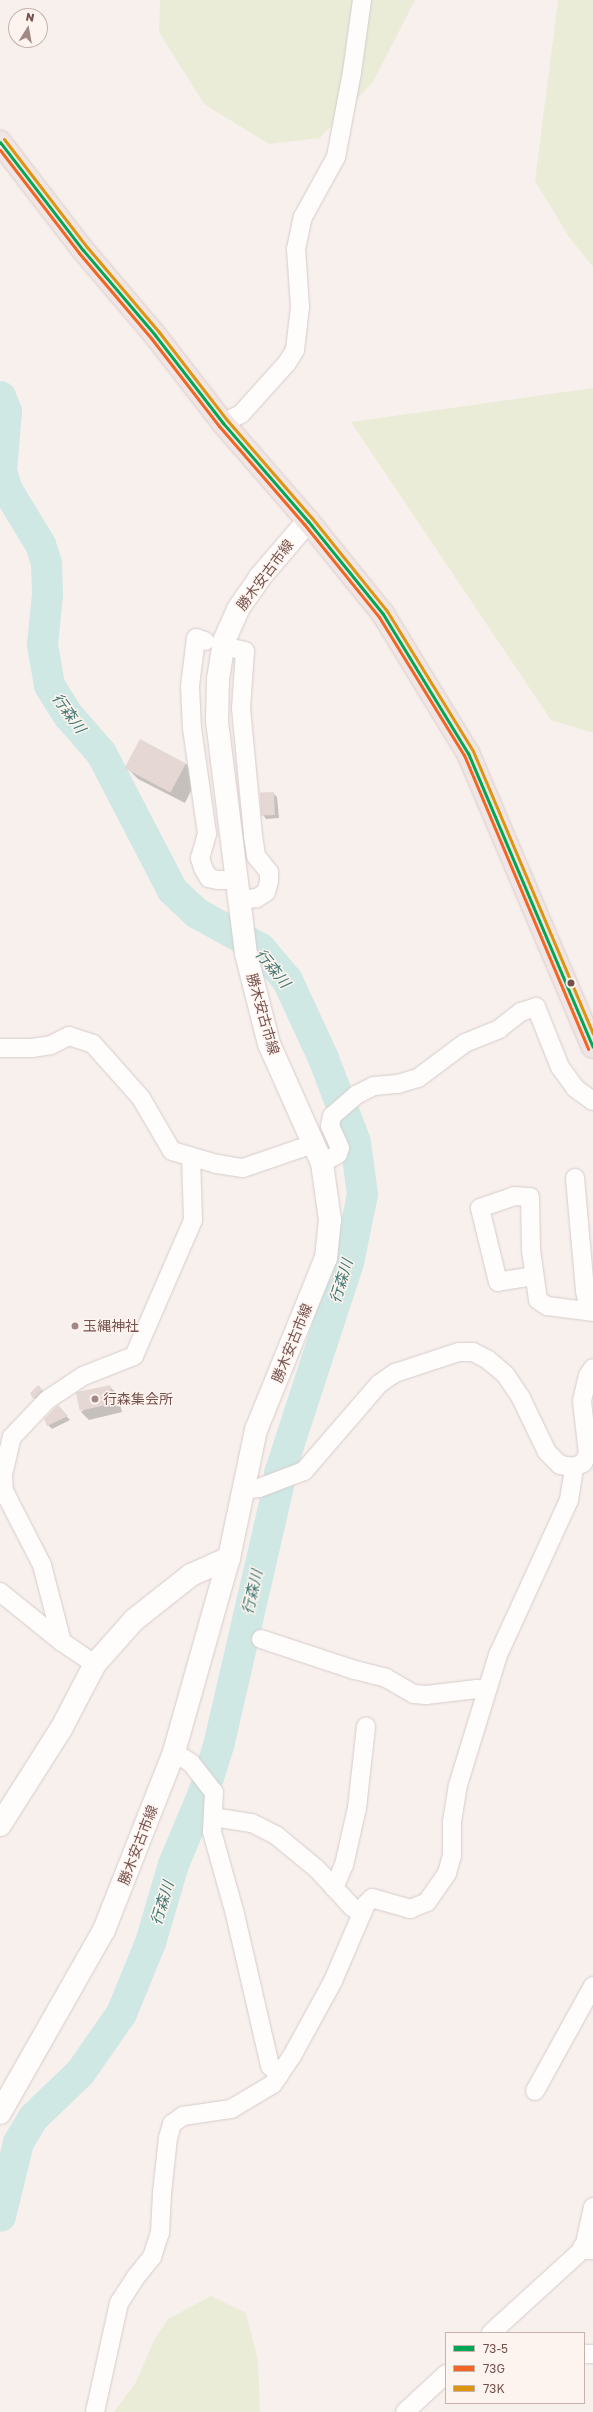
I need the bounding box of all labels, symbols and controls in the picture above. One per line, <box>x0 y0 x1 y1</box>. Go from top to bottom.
north arrow <box>8 8 48 48</box>
text: N <box>25 10 36 24</box>
street label: 勝木安古市線 <box>233 536 297 614</box>
water label: 行森川 <box>48 690 90 736</box>
water label: 行森川 <box>252 945 294 991</box>
street label: 勝木安古市線 <box>243 971 283 1057</box>
unlabelled marker <box>566 978 576 988</box>
water label: 行森川 <box>326 1257 356 1305</box>
street label: 勝木安古市線 <box>268 1301 316 1385</box>
place label: 玉縄神社 <box>83 1318 139 1334</box>
marker: 玉縄神社 <box>70 1321 80 1331</box>
place label: 行森集会所 <box>103 1391 173 1407</box>
marker: 行森集会所 <box>90 1394 100 1404</box>
water label: 行森川 <box>238 1568 266 1616</box>
street label: 勝木安古市線 <box>115 1803 161 1887</box>
water label: 行森川 <box>147 1879 177 1927</box>
legend <box>445 2332 585 2404</box>
text: 73-5 <box>483 2341 508 2356</box>
text: 73G <box>483 2361 505 2376</box>
text: 73K <box>483 2381 505 2396</box>

